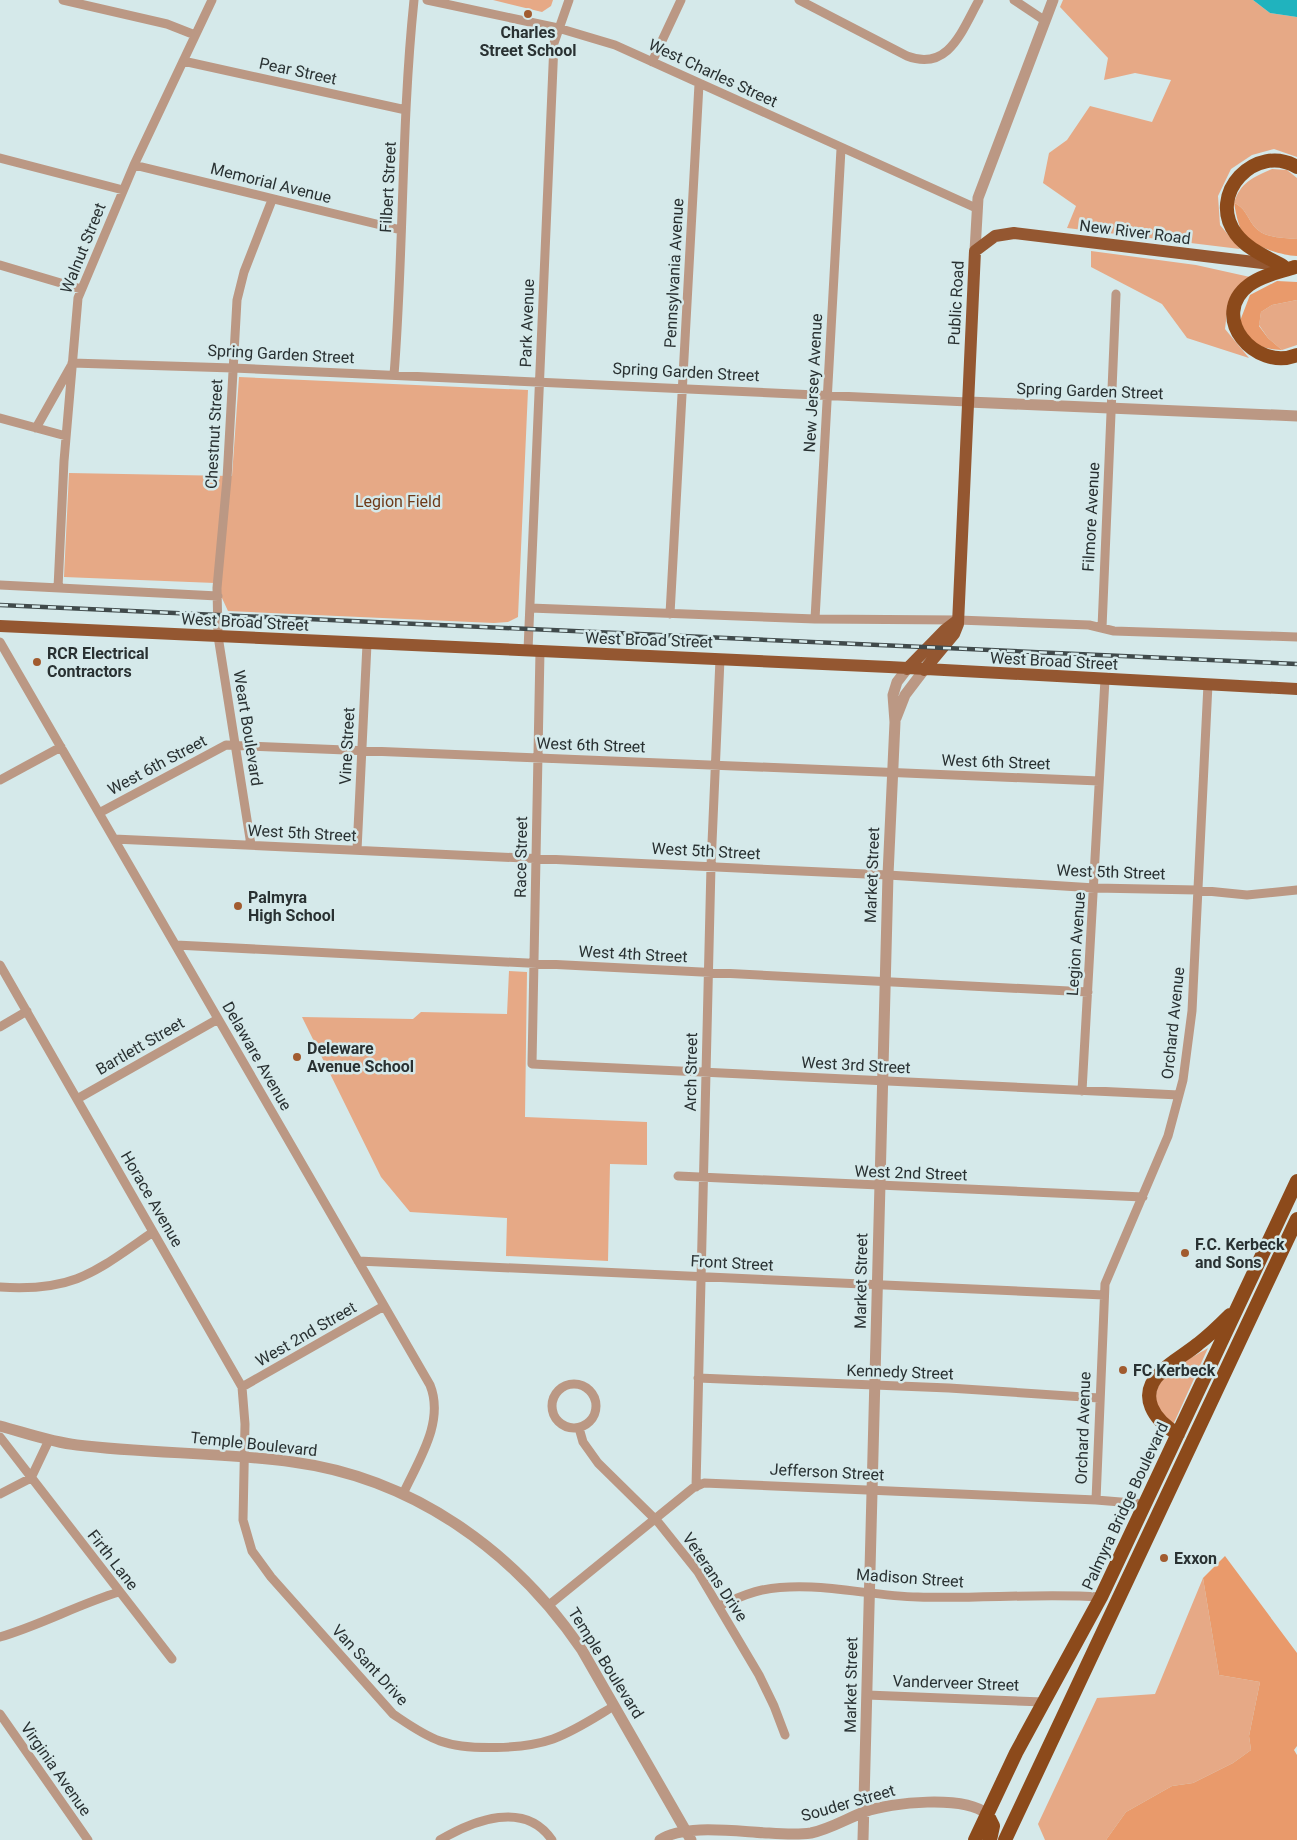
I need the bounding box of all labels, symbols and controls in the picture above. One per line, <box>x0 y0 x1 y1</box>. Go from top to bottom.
marker: Charles Street School <box>522 8 534 20</box>
place label: Charles Street School <box>479 23 577 60</box>
street label: West Charles Street <box>646 35 780 111</box>
street label: Pear Street <box>257 54 339 88</box>
street label: Filbert Street <box>376 141 400 233</box>
street label: Memorial Avenue <box>209 159 333 207</box>
street label: Pennsylvania Avenue <box>661 198 687 348</box>
street label: Walnut Street <box>56 200 110 296</box>
street label: New River Road <box>1078 216 1192 248</box>
street label: Public Road <box>944 260 968 346</box>
street label: Park Avenue <box>516 278 538 368</box>
street label: New Jersey Avenue <box>800 313 826 453</box>
street label: Spring Garden Street <box>207 341 355 367</box>
street label: Spring Garden Street <box>612 359 760 385</box>
street label: Chestnut Street <box>202 378 226 490</box>
street label: Spring Garden Street <box>1016 379 1164 403</box>
street label: Filmore Avenue <box>1079 462 1103 572</box>
park label: Legion Field <box>355 492 441 511</box>
street label: West Broad Street <box>181 609 309 635</box>
street label: West Broad Street <box>585 628 713 652</box>
place label: RCR Electrical Contractors <box>47 644 149 681</box>
street label: West Broad Street <box>990 648 1118 674</box>
marker: RCR Electrical Contractors <box>31 656 43 668</box>
street label: Weart Boulevard <box>229 669 267 787</box>
street label: Vine Street <box>335 707 359 785</box>
street label: West 6th Street <box>104 731 210 799</box>
street label: West 6th Street <box>536 734 646 756</box>
street label: West 6th Street <box>941 751 1051 773</box>
street label: Race Street <box>511 816 531 898</box>
street label: West 5th Street <box>247 821 357 845</box>
street label: Market Street <box>861 827 883 923</box>
street label: West 5th Street <box>651 839 761 863</box>
street label: West 5th Street <box>1056 861 1166 883</box>
place label: Palmyra High School <box>248 888 335 925</box>
street label: Legion Avenue <box>1063 891 1089 997</box>
marker: Palmyra High School <box>232 900 244 912</box>
street label: West 4th Street <box>578 942 688 966</box>
street label: Orchard Avenue <box>1158 966 1188 1080</box>
street label: Delaware Avenue <box>218 998 296 1114</box>
street label: Bartlett Street <box>92 1013 188 1079</box>
street label: Arch Street <box>681 1032 701 1112</box>
place label: Deleware Avenue School <box>307 1039 414 1076</box>
marker: Deleware Avenue School <box>291 1051 303 1063</box>
street label: West 3rd Street <box>801 1053 911 1077</box>
street label: Horace Avenue <box>117 1148 187 1250</box>
street label: West 2nd Street <box>854 1162 968 1184</box>
street label: Market Street <box>851 1233 871 1329</box>
place label: F.C. Kerbeck and Sons <box>1195 1235 1285 1272</box>
marker: F.C. Kerbeck and Sons <box>1179 1247 1191 1259</box>
street label: Front Street <box>690 1251 774 1275</box>
street label: West 2nd Street <box>252 1298 360 1370</box>
street label: Kennedy Street <box>846 1361 954 1383</box>
place label: FC Kerbeck <box>1133 1361 1216 1380</box>
marker: FC Kerbeck <box>1117 1364 1129 1376</box>
street label: Orchard Avenue <box>1072 1371 1094 1485</box>
street label: Palmyra Bridge Boulevard <box>1078 1419 1172 1593</box>
street label: Temple Boulevard <box>190 1428 318 1460</box>
street label: Jefferson Street <box>769 1460 885 1484</box>
street label: Firth Lane <box>84 1526 142 1594</box>
street label: Veterans Drive <box>678 1529 752 1625</box>
place label: Exxon <box>1174 1549 1217 1568</box>
marker: Exxon <box>1158 1552 1170 1564</box>
street label: Madison Street <box>855 1565 965 1591</box>
street label: Temple Boulevard <box>564 1604 648 1722</box>
street label: Van Sant Drive <box>328 1621 412 1709</box>
street label: Market Street <box>841 1637 861 1733</box>
street label: Vanderveer Street <box>892 1671 1020 1695</box>
street label: Virginia Avenue <box>17 1719 95 1819</box>
street label: Souder Street <box>799 1781 897 1825</box>

